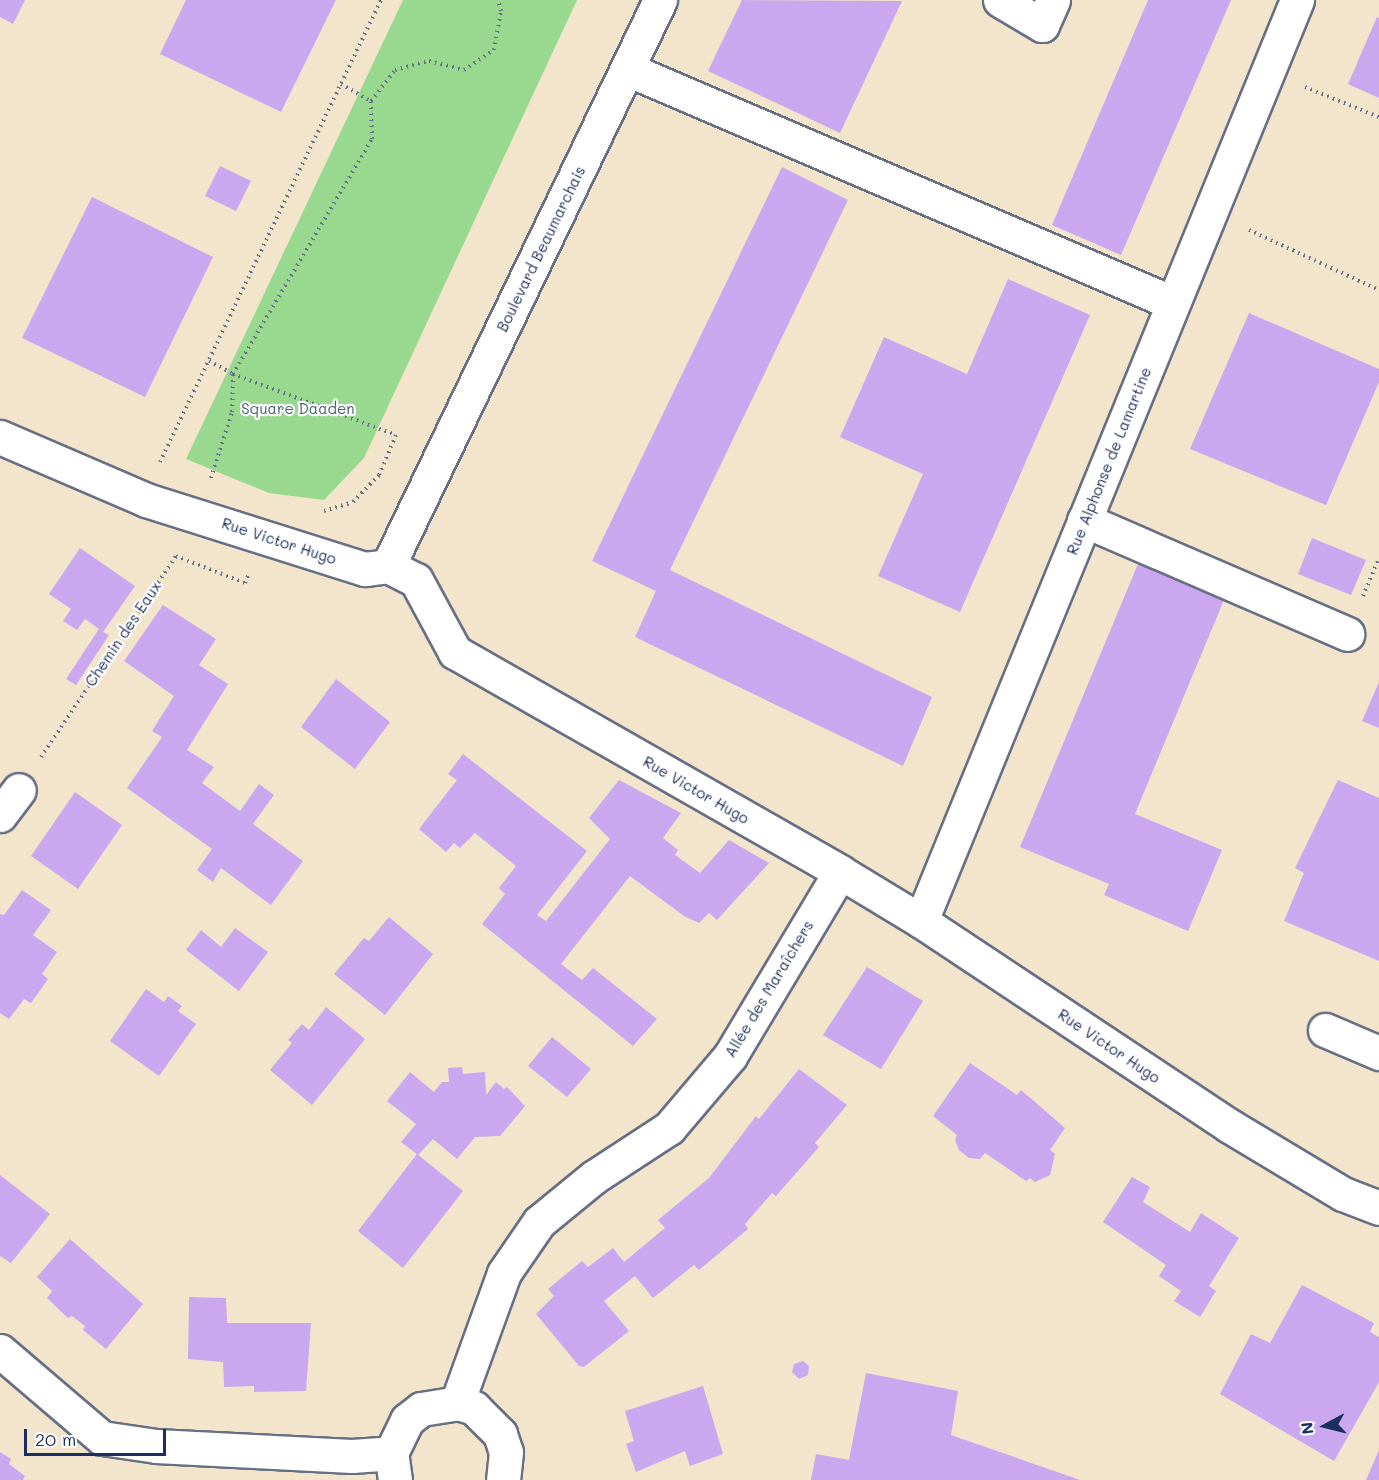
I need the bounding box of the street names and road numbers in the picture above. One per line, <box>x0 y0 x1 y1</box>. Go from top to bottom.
street label: Boulevard Beaumarchais <box>493 163 589 335</box>
street label: Rue Alphonse de Lamartine <box>1063 365 1155 557</box>
street label: Rue Victor Hugo <box>219 514 339 568</box>
street label: Chemin des Eaux <box>81 578 165 690</box>
street label: Rue Victor Hugo <box>640 752 752 828</box>
street label: Allée des Maraîchers <box>721 917 817 1061</box>
street label: Rue Victor Hugo <box>1055 1005 1163 1087</box>

